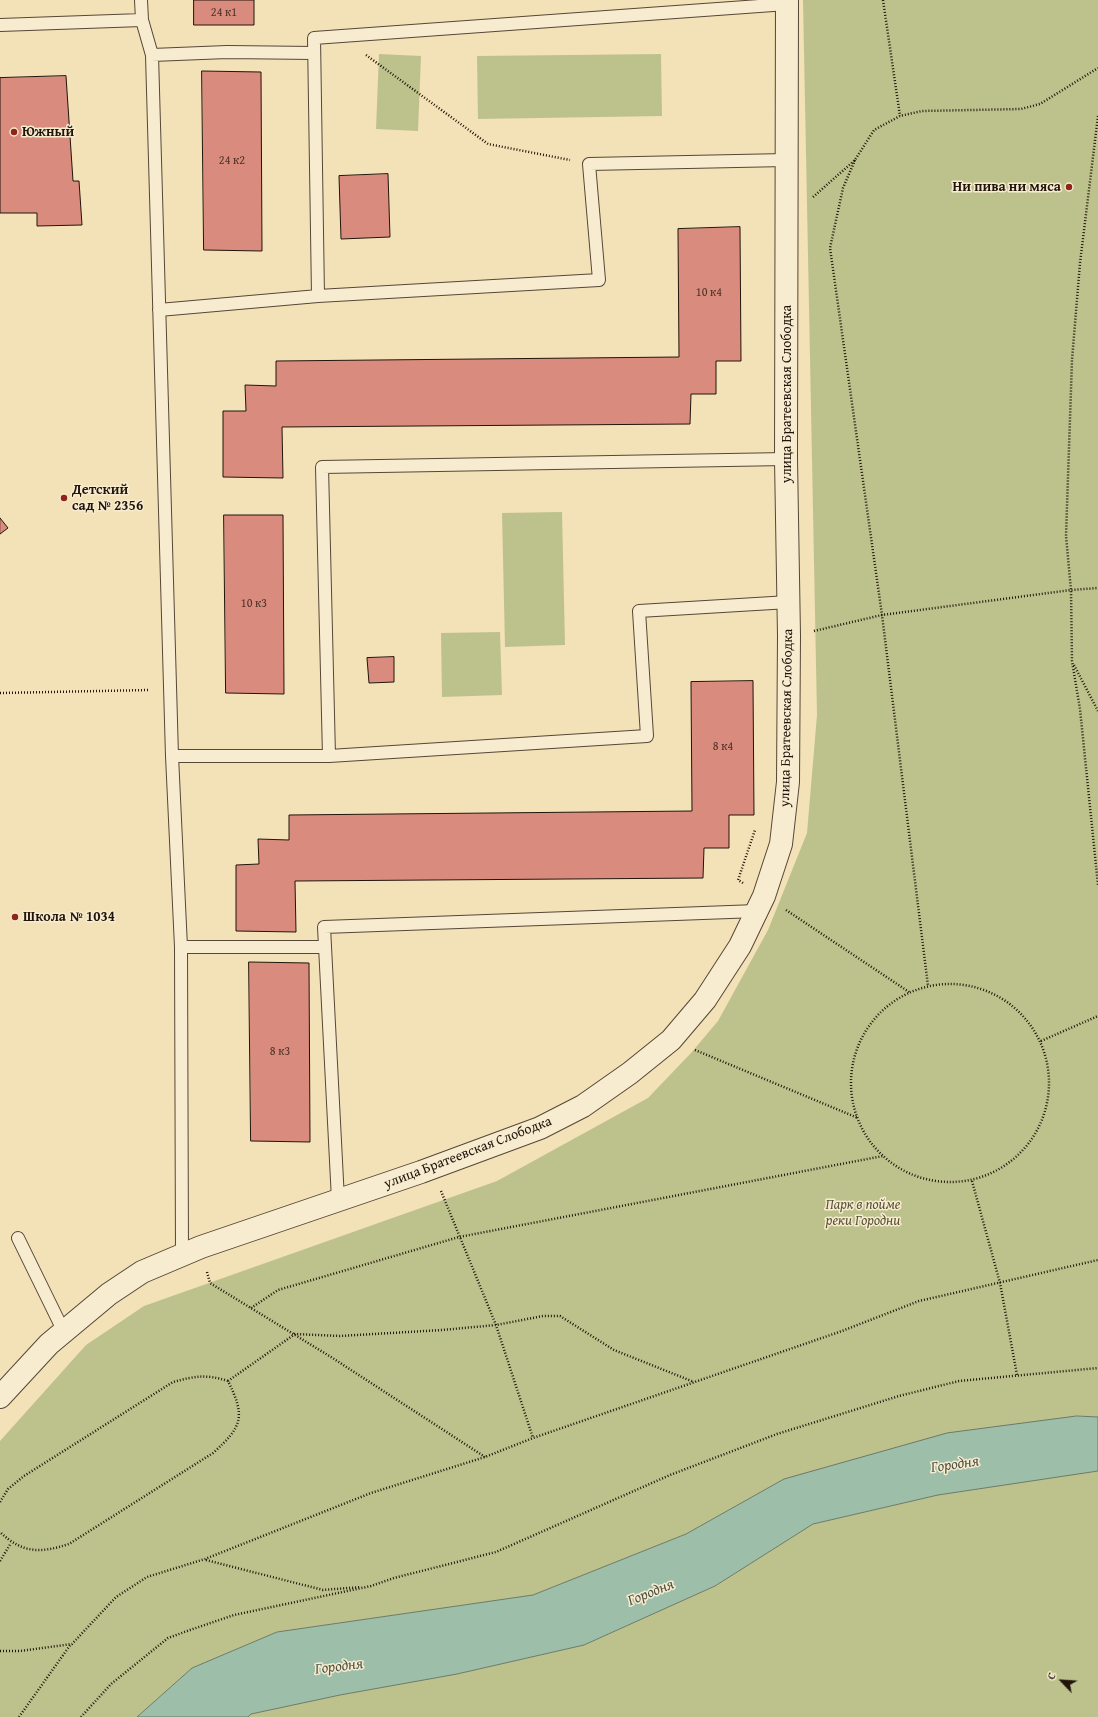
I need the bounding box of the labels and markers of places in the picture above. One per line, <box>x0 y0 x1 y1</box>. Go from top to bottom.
place label: Южный <box>22 124 74 140</box>
marker: Южный <box>9 127 19 137</box>
place label: Ни пива ни мяса <box>953 179 1061 195</box>
marker: Ни пива ни мяса <box>1064 182 1074 192</box>
place label: Детский сад № 2356 <box>72 482 143 514</box>
marker: Детский сад № 2356 <box>59 493 69 503</box>
place label: Школа № 1034 <box>23 909 115 925</box>
marker: Школа № 1034 <box>10 912 20 922</box>

